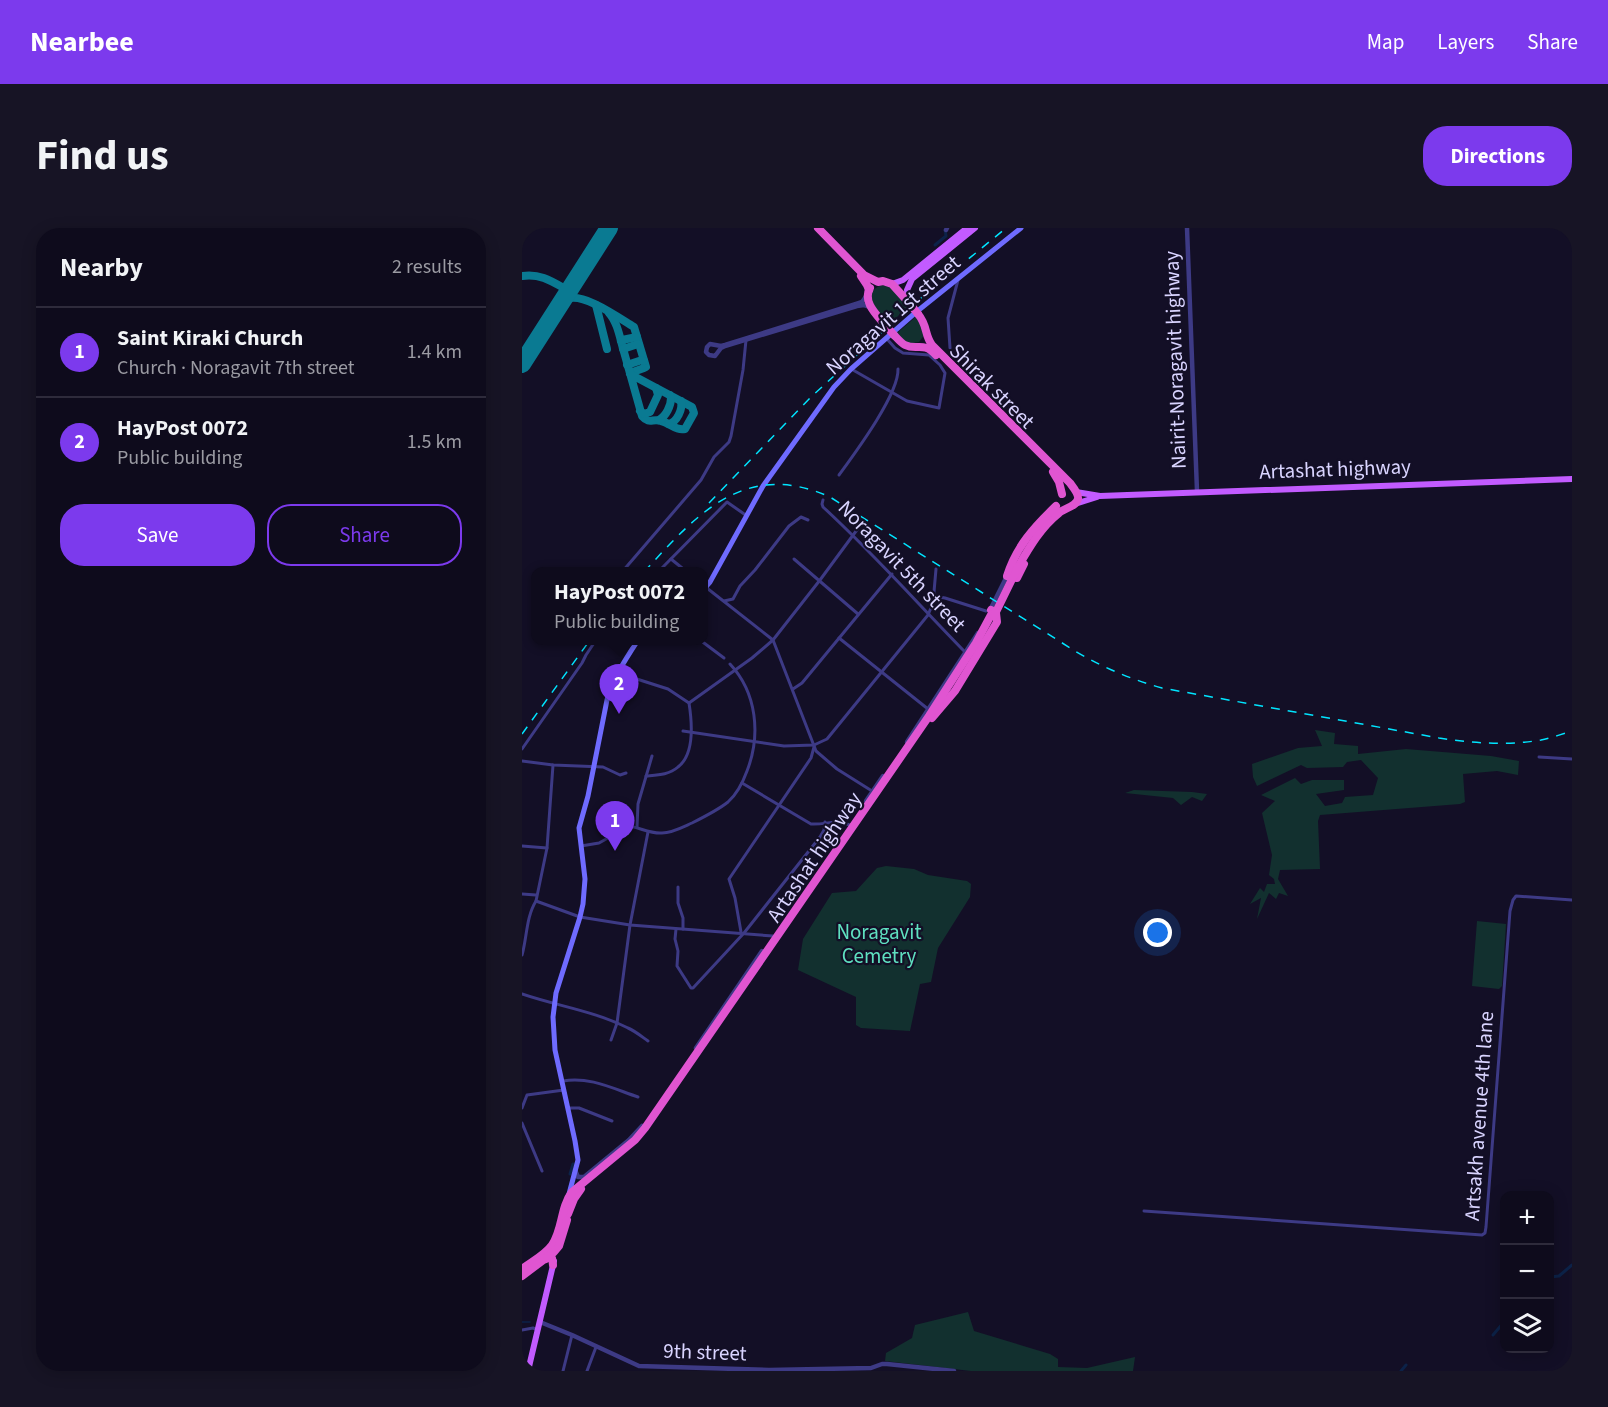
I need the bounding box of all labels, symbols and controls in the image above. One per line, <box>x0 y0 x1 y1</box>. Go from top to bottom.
text: Nearbee <box>30 22 134 62</box>
text: Map <box>1367 27 1404 57</box>
text: Layers <box>1437 27 1494 57</box>
text: Share <box>1527 27 1578 57</box>
text: Find us <box>36 126 169 186</box>
button: Directions <box>1423 126 1572 186</box>
street label: Noragavit 1st street <box>819 248 967 382</box>
text: Nearby <box>60 249 143 286</box>
street label: Nairit-Noragavit highway <box>1156 250 1194 470</box>
text: 2 results <box>392 253 462 281</box>
text: Saint Kiraki Church <box>117 322 303 354</box>
street label: Shirak street <box>942 336 1042 436</box>
text: 1 <box>74 338 85 366</box>
text: 1.4 km <box>407 338 462 366</box>
text: Church · Noragavit 7th street <box>117 354 355 382</box>
text: HayPost 0072 <box>117 412 248 444</box>
text: 2 <box>74 428 85 456</box>
text: 1.5 km <box>407 428 462 456</box>
text: Public building <box>117 444 242 472</box>
street label: Artashat highway <box>1259 451 1411 487</box>
street label: Noragavit 5th street <box>831 493 973 639</box>
button: Save <box>60 504 255 566</box>
button: Share <box>267 504 462 566</box>
popup <box>531 567 708 645</box>
text: HayPost 0072 <box>554 576 685 608</box>
text: Public building <box>554 608 679 636</box>
pin: 2 <box>600 664 638 714</box>
street label: Artashat highway <box>759 786 869 928</box>
pin: 1 <box>596 802 634 851</box>
park label: Noragavit Cemetry <box>836 917 922 971</box>
your location <box>1143 918 1172 947</box>
street label: Artsakh avenue 4th lane <box>1457 1010 1501 1222</box>
map controls <box>1500 1191 1554 1353</box>
button: + <box>1500 1191 1554 1245</box>
button: − <box>1500 1245 1554 1299</box>
button: layers <box>1500 1299 1554 1353</box>
street label: 9th street <box>663 1336 747 1368</box>

